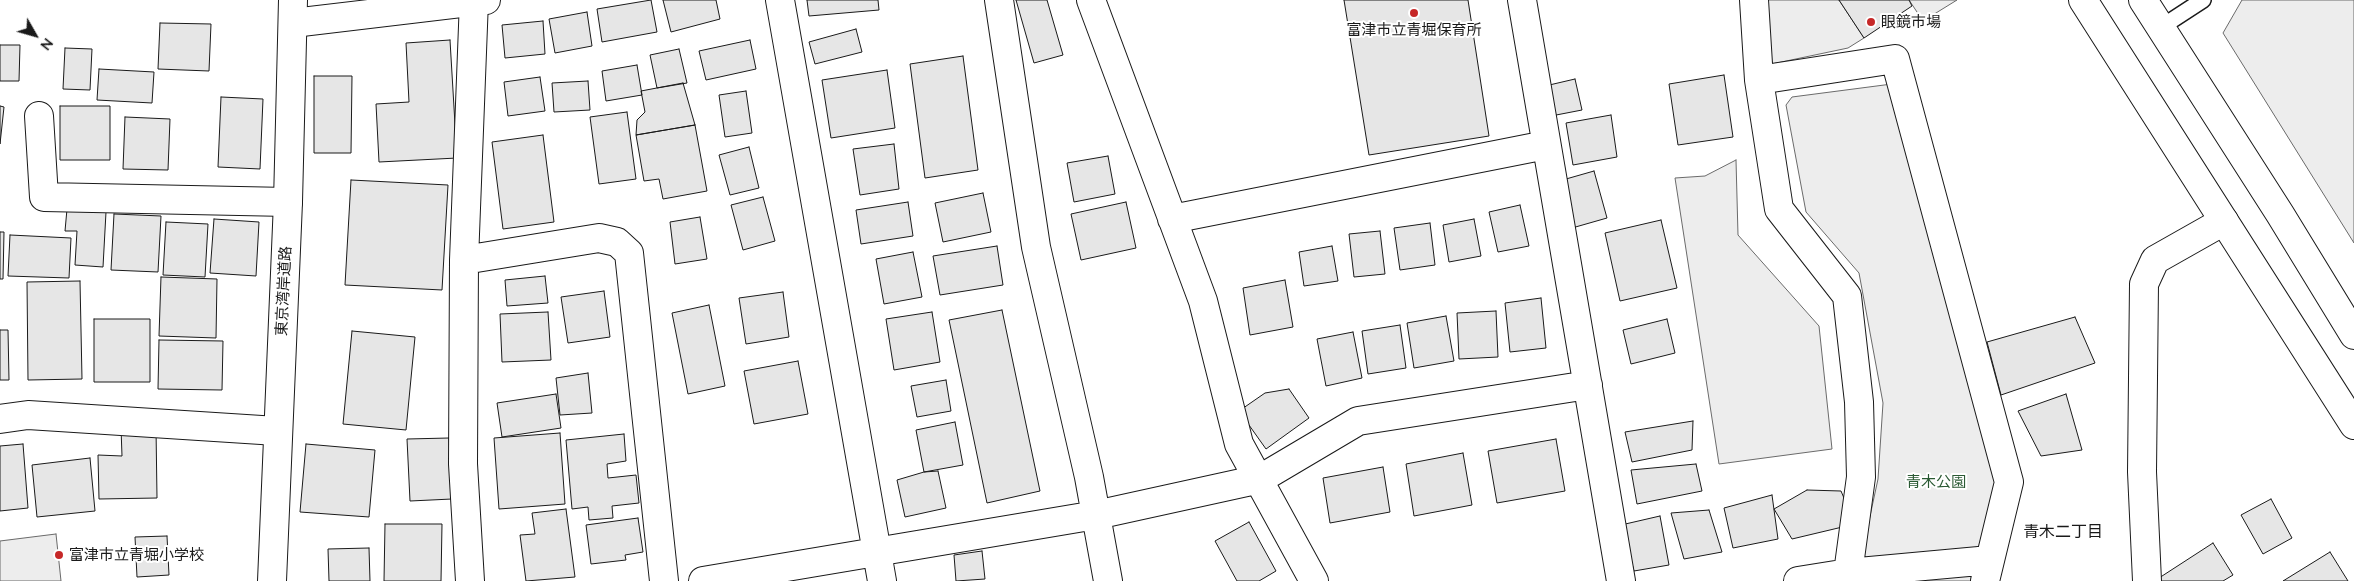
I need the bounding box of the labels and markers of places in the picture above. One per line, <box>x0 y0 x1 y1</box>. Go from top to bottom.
marker: 富津市立青堀保育所 <box>1408 7 1420 19</box>
place label: 眼鏡市場 <box>1881 13 1941 31</box>
marker: 眼鏡市場 <box>1865 16 1877 28</box>
place label: 富津市立青堀保育所 <box>1347 21 1481 39</box>
place label: 富津市立青堀小学校 <box>69 546 204 564</box>
marker: 富津市立青堀小学校 <box>53 549 65 561</box>

